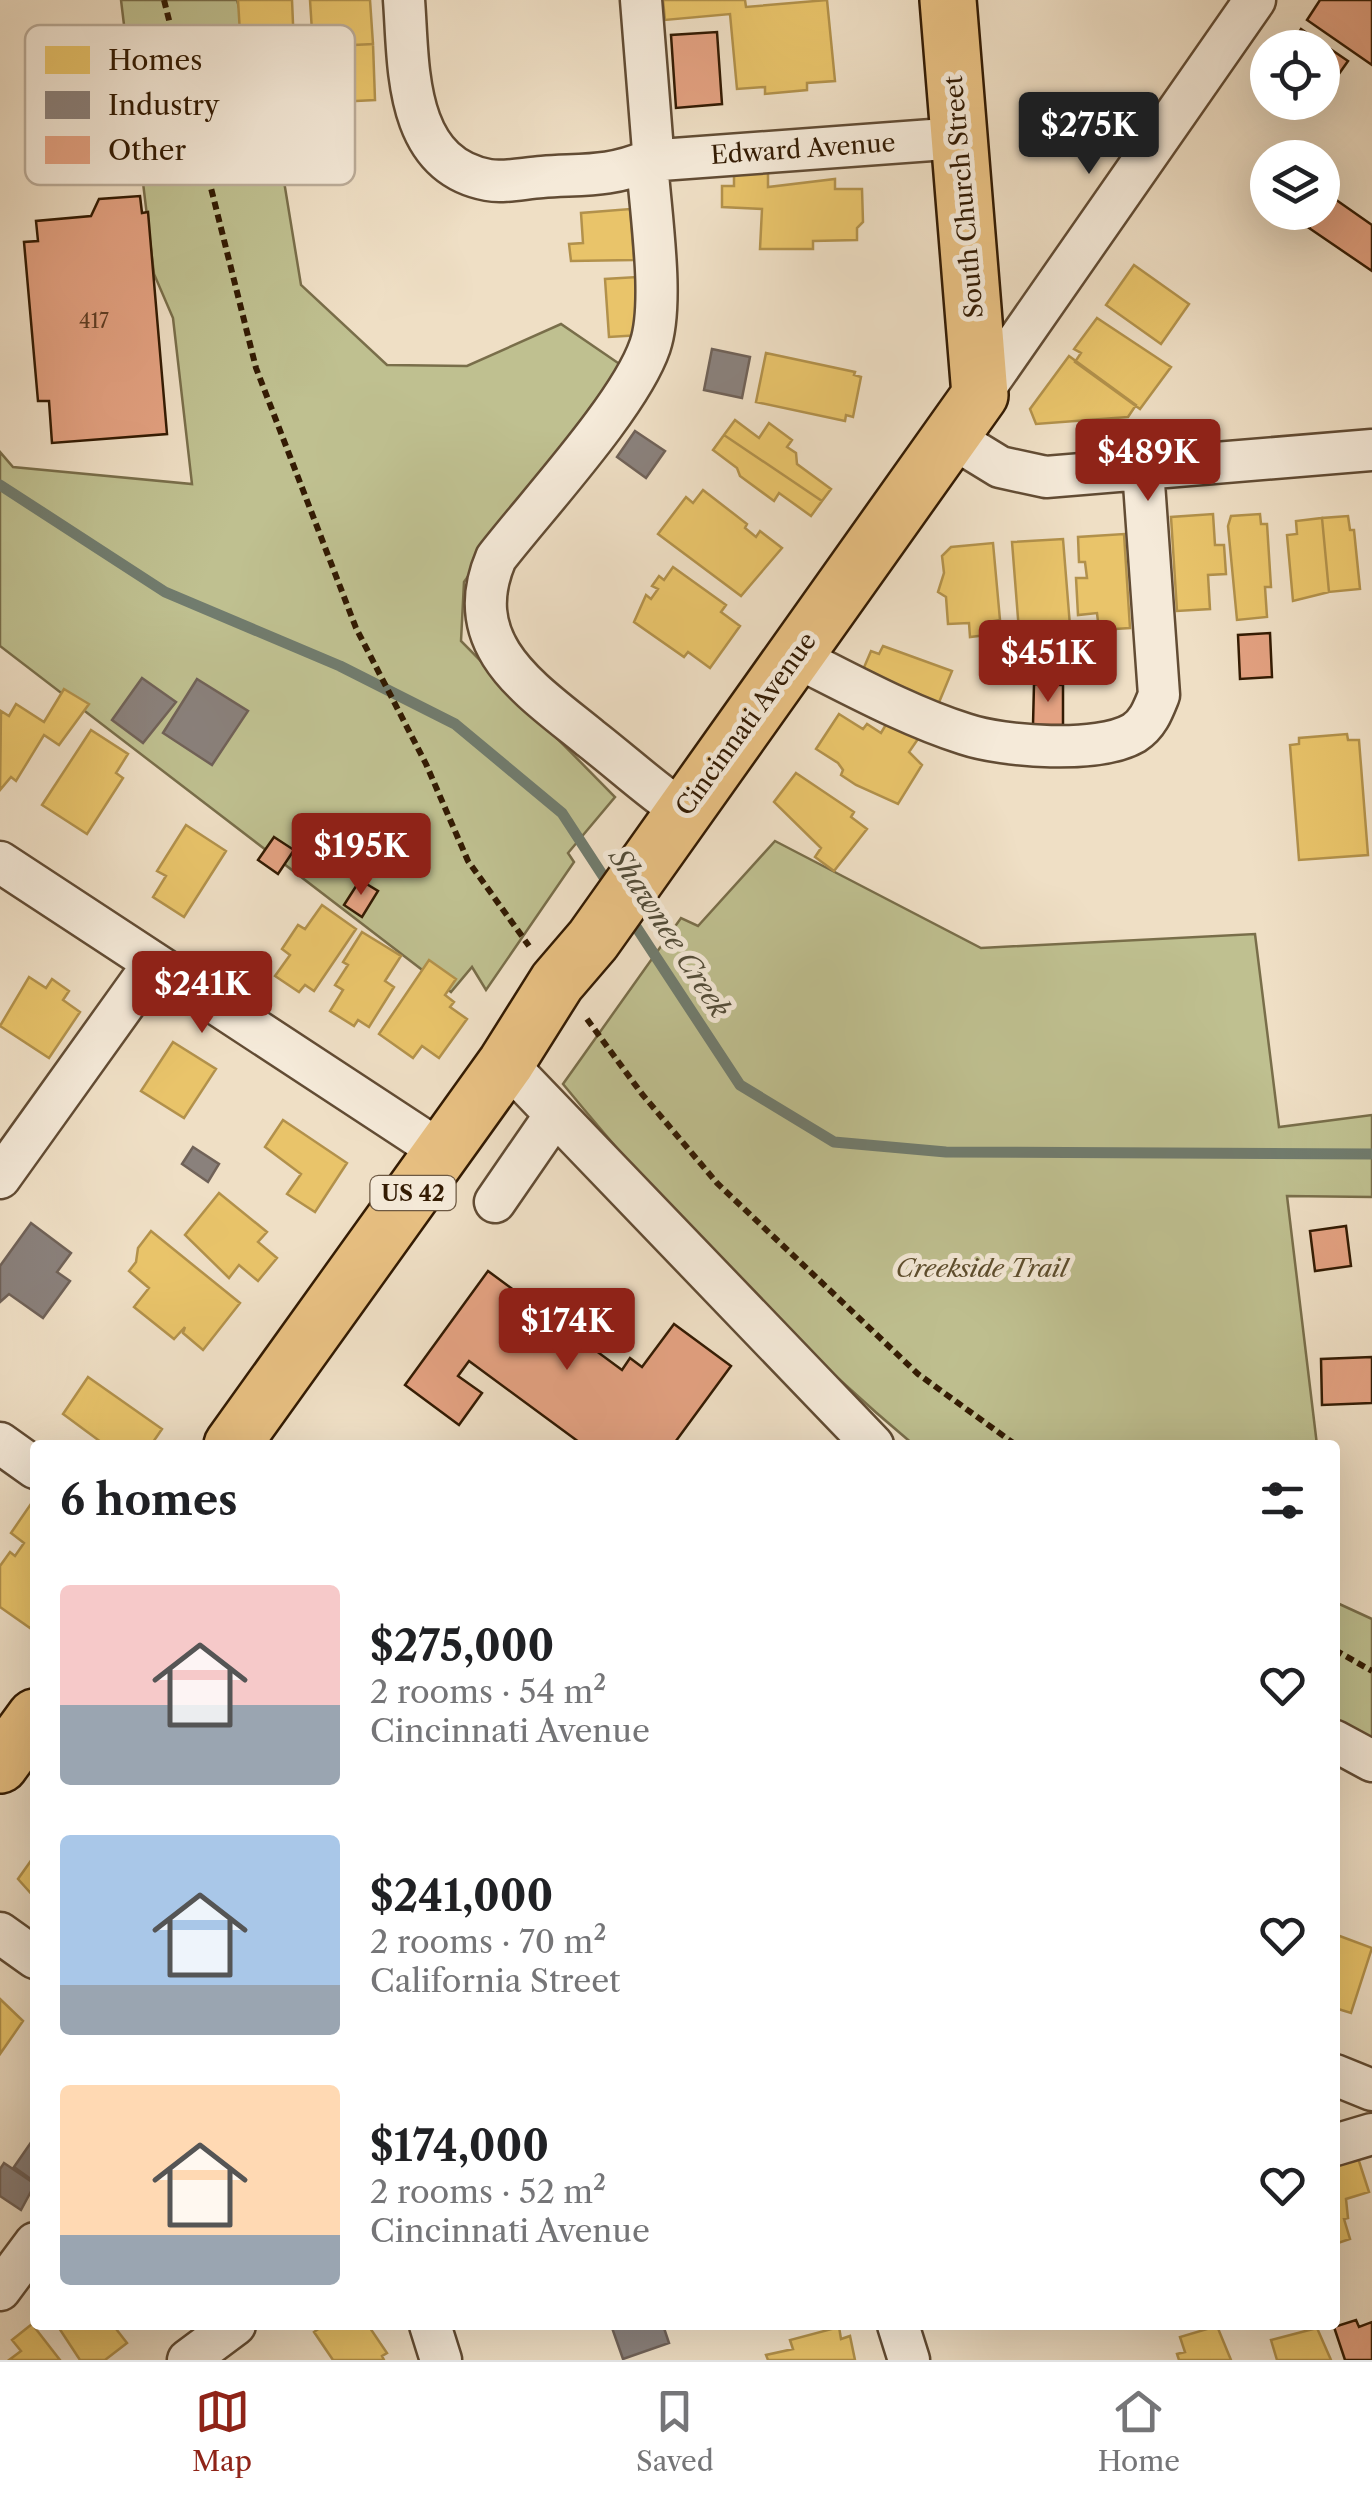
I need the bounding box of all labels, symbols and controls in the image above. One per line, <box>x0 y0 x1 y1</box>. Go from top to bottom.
legend <box>25 25 355 185</box>
map controls <box>1250 30 1340 230</box>
button: locate <box>1250 30 1340 120</box>
text: Homes <box>108 43 202 77</box>
street label: South Church Street <box>938 74 990 320</box>
text: Industry <box>108 88 220 122</box>
pin: $275K <box>1019 92 1159 177</box>
text: $275K <box>1041 105 1137 144</box>
street label: Edward Avenue <box>709 127 897 171</box>
text: Other <box>108 133 186 167</box>
button: layers <box>1250 140 1340 230</box>
house number: 417 <box>79 309 109 333</box>
pin: $489K <box>1078 419 1218 504</box>
text: $489K <box>1097 432 1199 471</box>
pin: $451K <box>978 620 1118 705</box>
street label: Cincinnati Avenue <box>669 626 823 822</box>
text: $451K <box>1001 633 1095 672</box>
pin: $195K <box>291 813 431 898</box>
text: $195K <box>314 826 408 865</box>
water label: Shawnee Creek <box>601 840 738 1025</box>
pin: $241K <box>132 951 272 1036</box>
text: $241K <box>154 964 250 1003</box>
road number: US 42 <box>370 1176 456 1210</box>
park label: Creekside Trail <box>896 1253 1071 1284</box>
pin: $174K <box>497 1288 637 1373</box>
text: $174K <box>521 1301 613 1340</box>
icon: filters <box>1255 1473 1310 1528</box>
text: 6 homes <box>60 1474 238 1526</box>
text: $275,000 <box>370 1620 554 1672</box>
icon: home <box>140 1625 260 1745</box>
icon: heart <box>1255 1658 1310 1713</box>
text: 2 rooms · 54 m² <box>370 1672 606 1711</box>
text: Cincinnati Avenue <box>370 1711 650 1750</box>
text: $241,000 <box>370 1870 553 1922</box>
icon: home <box>140 1875 260 1995</box>
icon: heart <box>1255 1908 1310 1963</box>
text: 2 rooms · 70 m² <box>370 1922 606 1961</box>
text: California Street <box>370 1961 620 2000</box>
text: $174,000 <box>370 2120 549 2172</box>
icon: home <box>140 2125 260 2245</box>
icon: heart <box>1255 2158 1310 2213</box>
text: 2 rooms · 52 m² <box>370 2172 606 2211</box>
text: Cincinnati Avenue <box>370 2211 650 2250</box>
tab: Map <box>192 2384 252 2478</box>
tab: Saved <box>636 2384 714 2478</box>
tab: Home <box>1098 2384 1180 2478</box>

